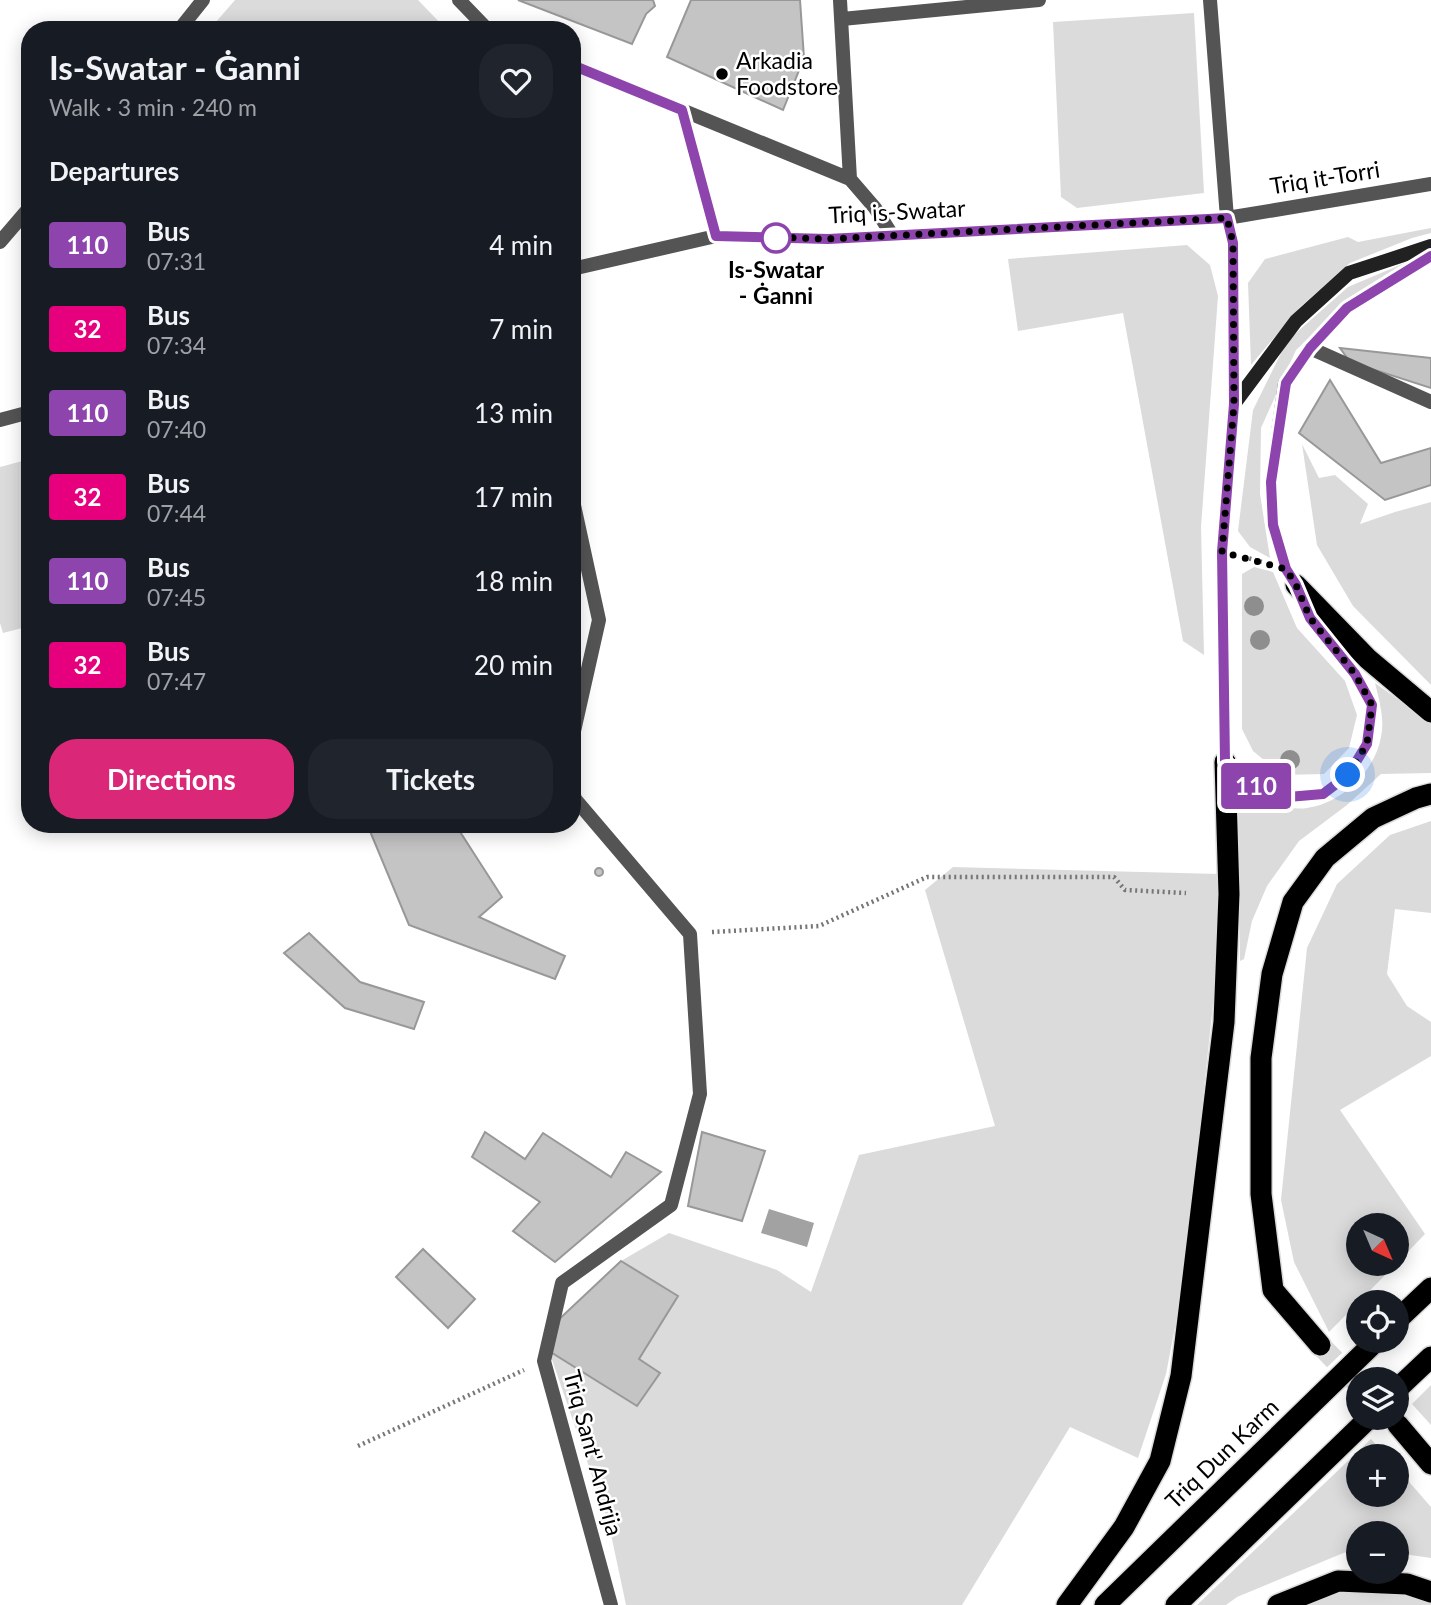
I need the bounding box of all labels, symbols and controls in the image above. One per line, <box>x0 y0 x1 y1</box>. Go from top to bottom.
button: heart <box>479 44 553 118</box>
place label: Arkadia Foodstore <box>736 46 838 100</box>
text: Is-Swatar - Ġanni <box>49 47 301 87</box>
marker: Arkadia Foodstore <box>714 66 730 82</box>
text: Walk · 3 min · 240 m <box>49 93 257 121</box>
text: Departures <box>49 155 179 187</box>
street label: Triq it-Torri <box>1268 155 1382 199</box>
street label: Triq is-Swatar <box>828 193 967 229</box>
text: Bus <box>147 215 190 247</box>
marker: Is-Swatar - Ġanni <box>761 223 791 253</box>
text: 4 min <box>489 229 553 261</box>
text: 110 <box>67 230 108 259</box>
text: 07:31 <box>147 247 206 275</box>
place label: Is-Swatar - Ġanni <box>728 255 824 309</box>
text: Bus <box>147 299 190 331</box>
text: 7 min <box>489 313 553 345</box>
text: 32 <box>74 314 101 343</box>
text: 07:34 <box>147 331 206 359</box>
text: Bus <box>147 383 190 415</box>
text: 13 min <box>474 397 553 429</box>
text: 110 <box>67 398 108 427</box>
text: 07:40 <box>147 415 206 443</box>
text: Bus <box>147 467 190 499</box>
text: 17 min <box>474 481 553 513</box>
text: 32 <box>74 482 101 511</box>
text: 07:44 <box>147 499 206 527</box>
text: Bus <box>147 551 190 583</box>
text: 18 min <box>474 565 553 597</box>
text: 110 <box>67 566 108 595</box>
text: 07:45 <box>147 583 206 611</box>
text: Bus <box>147 635 190 667</box>
text: 20 min <box>474 649 553 681</box>
text: 32 <box>74 650 101 679</box>
text: 07:47 <box>147 667 206 695</box>
button: Directions <box>49 739 294 819</box>
button: Tickets <box>308 739 553 819</box>
your location <box>1330 757 1365 792</box>
line badge: 110 <box>1216 763 1296 809</box>
text: 110 <box>1235 771 1277 800</box>
north arrow <box>1346 1213 1409 1276</box>
map controls <box>1346 1213 1409 1584</box>
button: locate <box>1346 1290 1409 1353</box>
street label: Triq Sant' Andrija <box>558 1367 630 1539</box>
button: layers <box>1346 1367 1409 1430</box>
street label: Triq Dun Karm <box>1159 1392 1284 1514</box>
button: + <box>1346 1444 1409 1507</box>
button: − <box>1346 1521 1409 1584</box>

